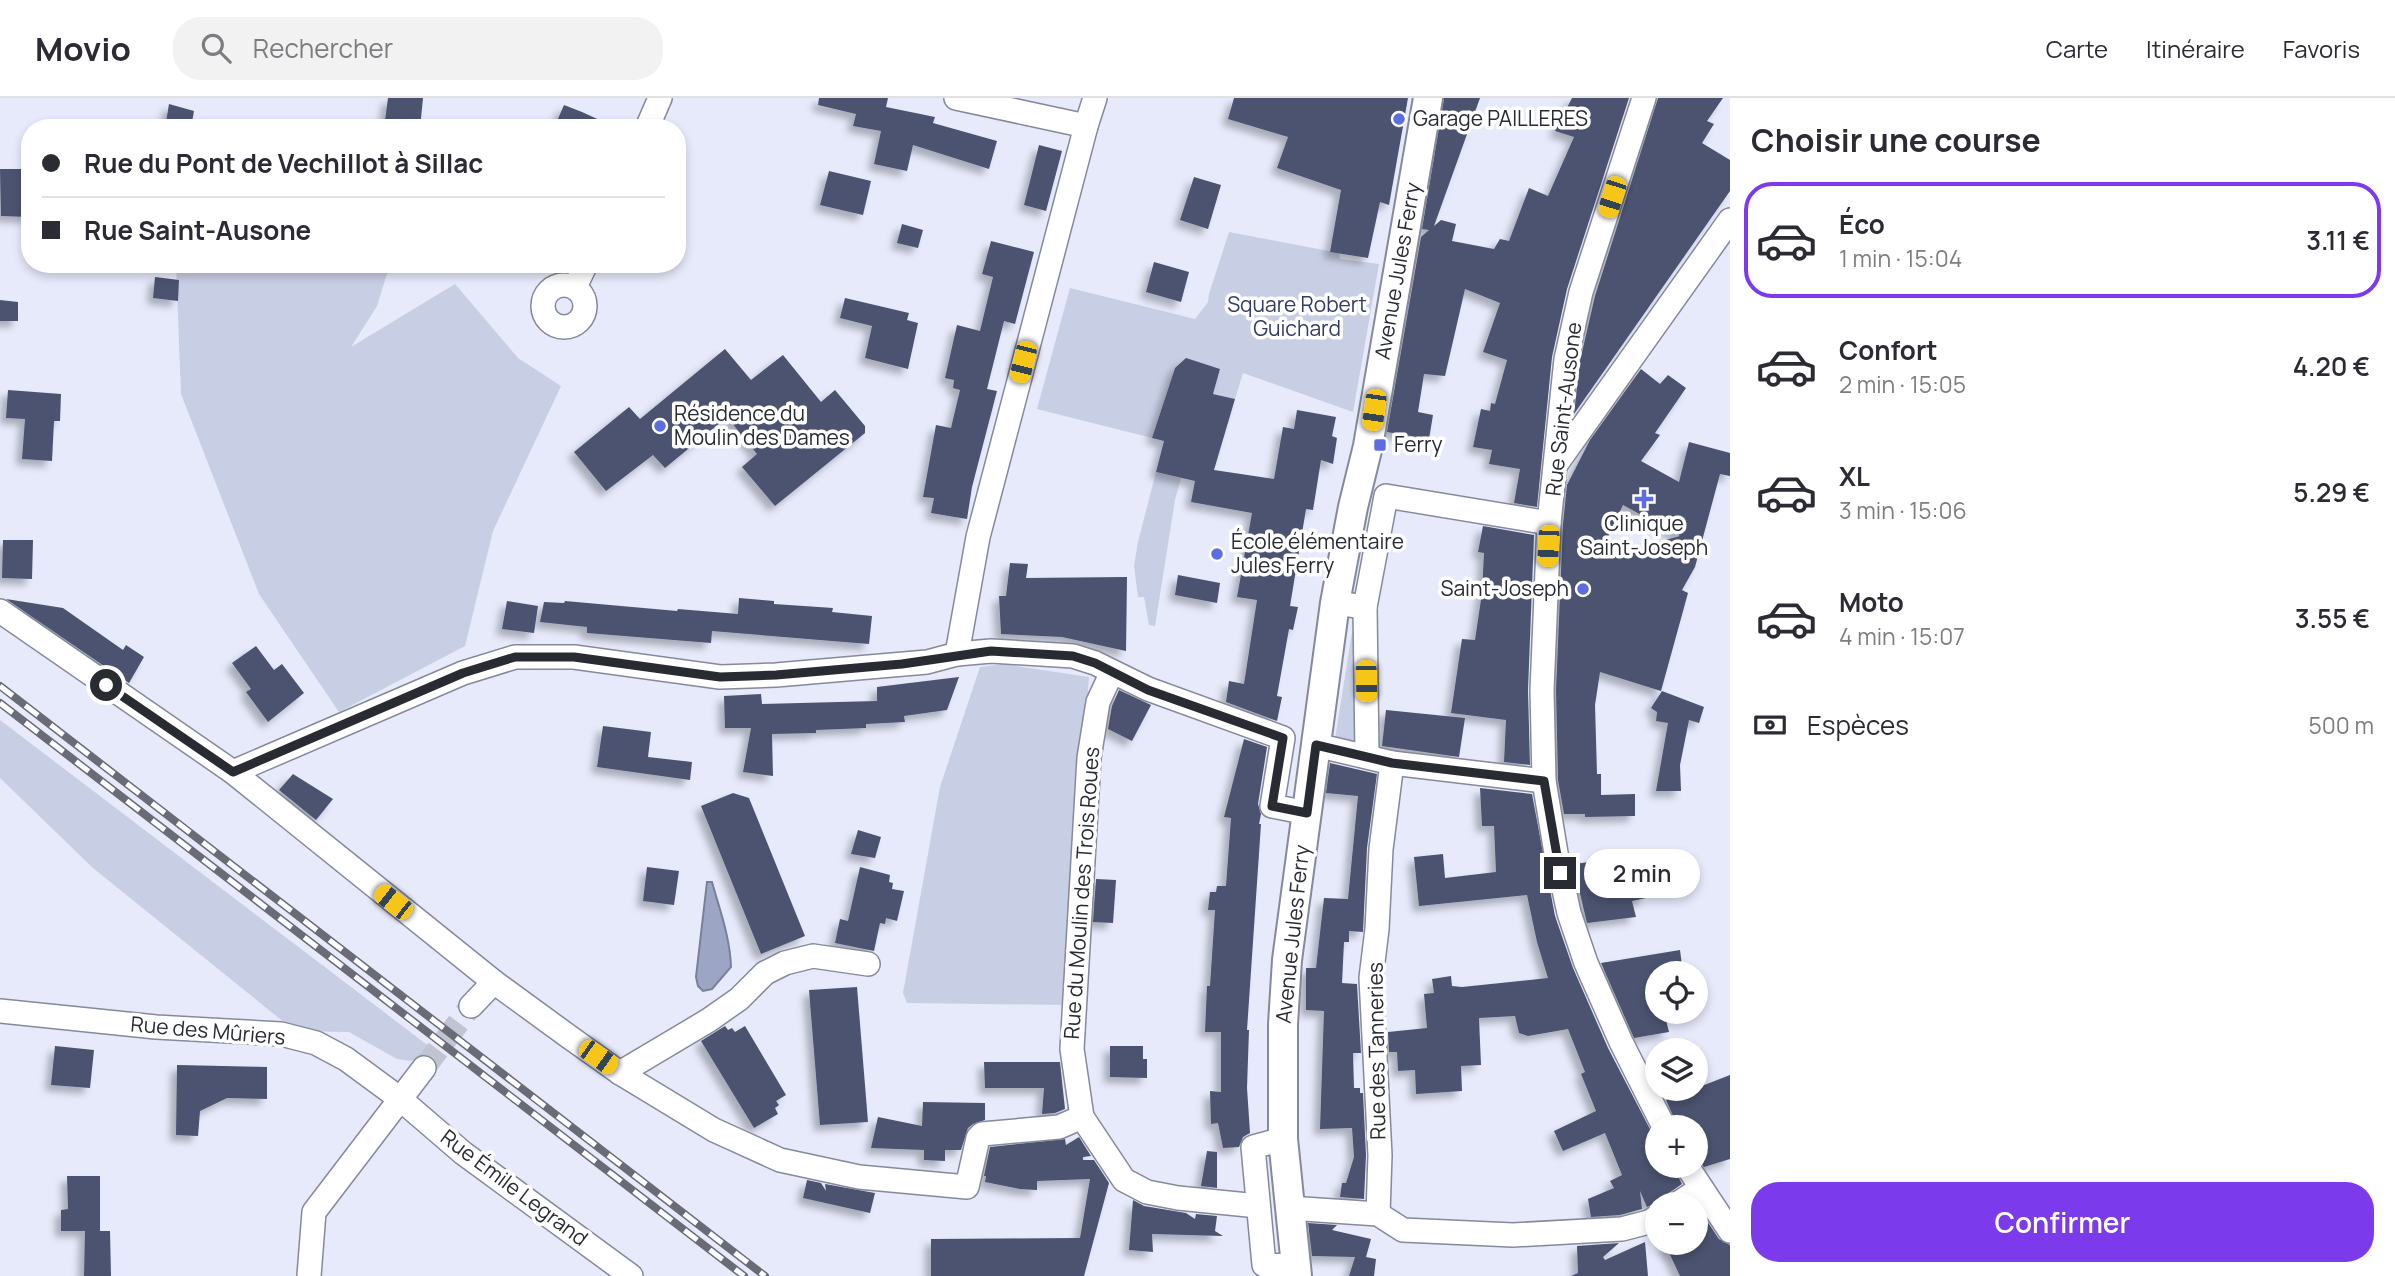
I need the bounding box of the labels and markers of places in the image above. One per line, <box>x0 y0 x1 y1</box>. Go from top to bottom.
place label: Garage PAILLERES <box>1413 104 1588 132</box>
marker: Garage PAILLERES <box>1391 111 1407 127</box>
place label: Résidence du Moulin des Dames <box>674 399 850 451</box>
marker: Résidence du Moulin des Dames <box>652 418 668 434</box>
place label: Ferry <box>1394 430 1443 458</box>
marker: Ferry <box>1372 437 1388 453</box>
marker: Clinique Saint-Joseph <box>1634 489 1654 509</box>
place label: Clinique Saint-Joseph <box>1580 509 1708 561</box>
place label: École élémentaire Jules Ferry <box>1231 527 1404 579</box>
marker: École élémentaire Jules Ferry <box>1209 546 1225 562</box>
place label: Saint-Joseph <box>1440 574 1569 602</box>
marker: Saint-Joseph <box>1575 581 1591 597</box>

